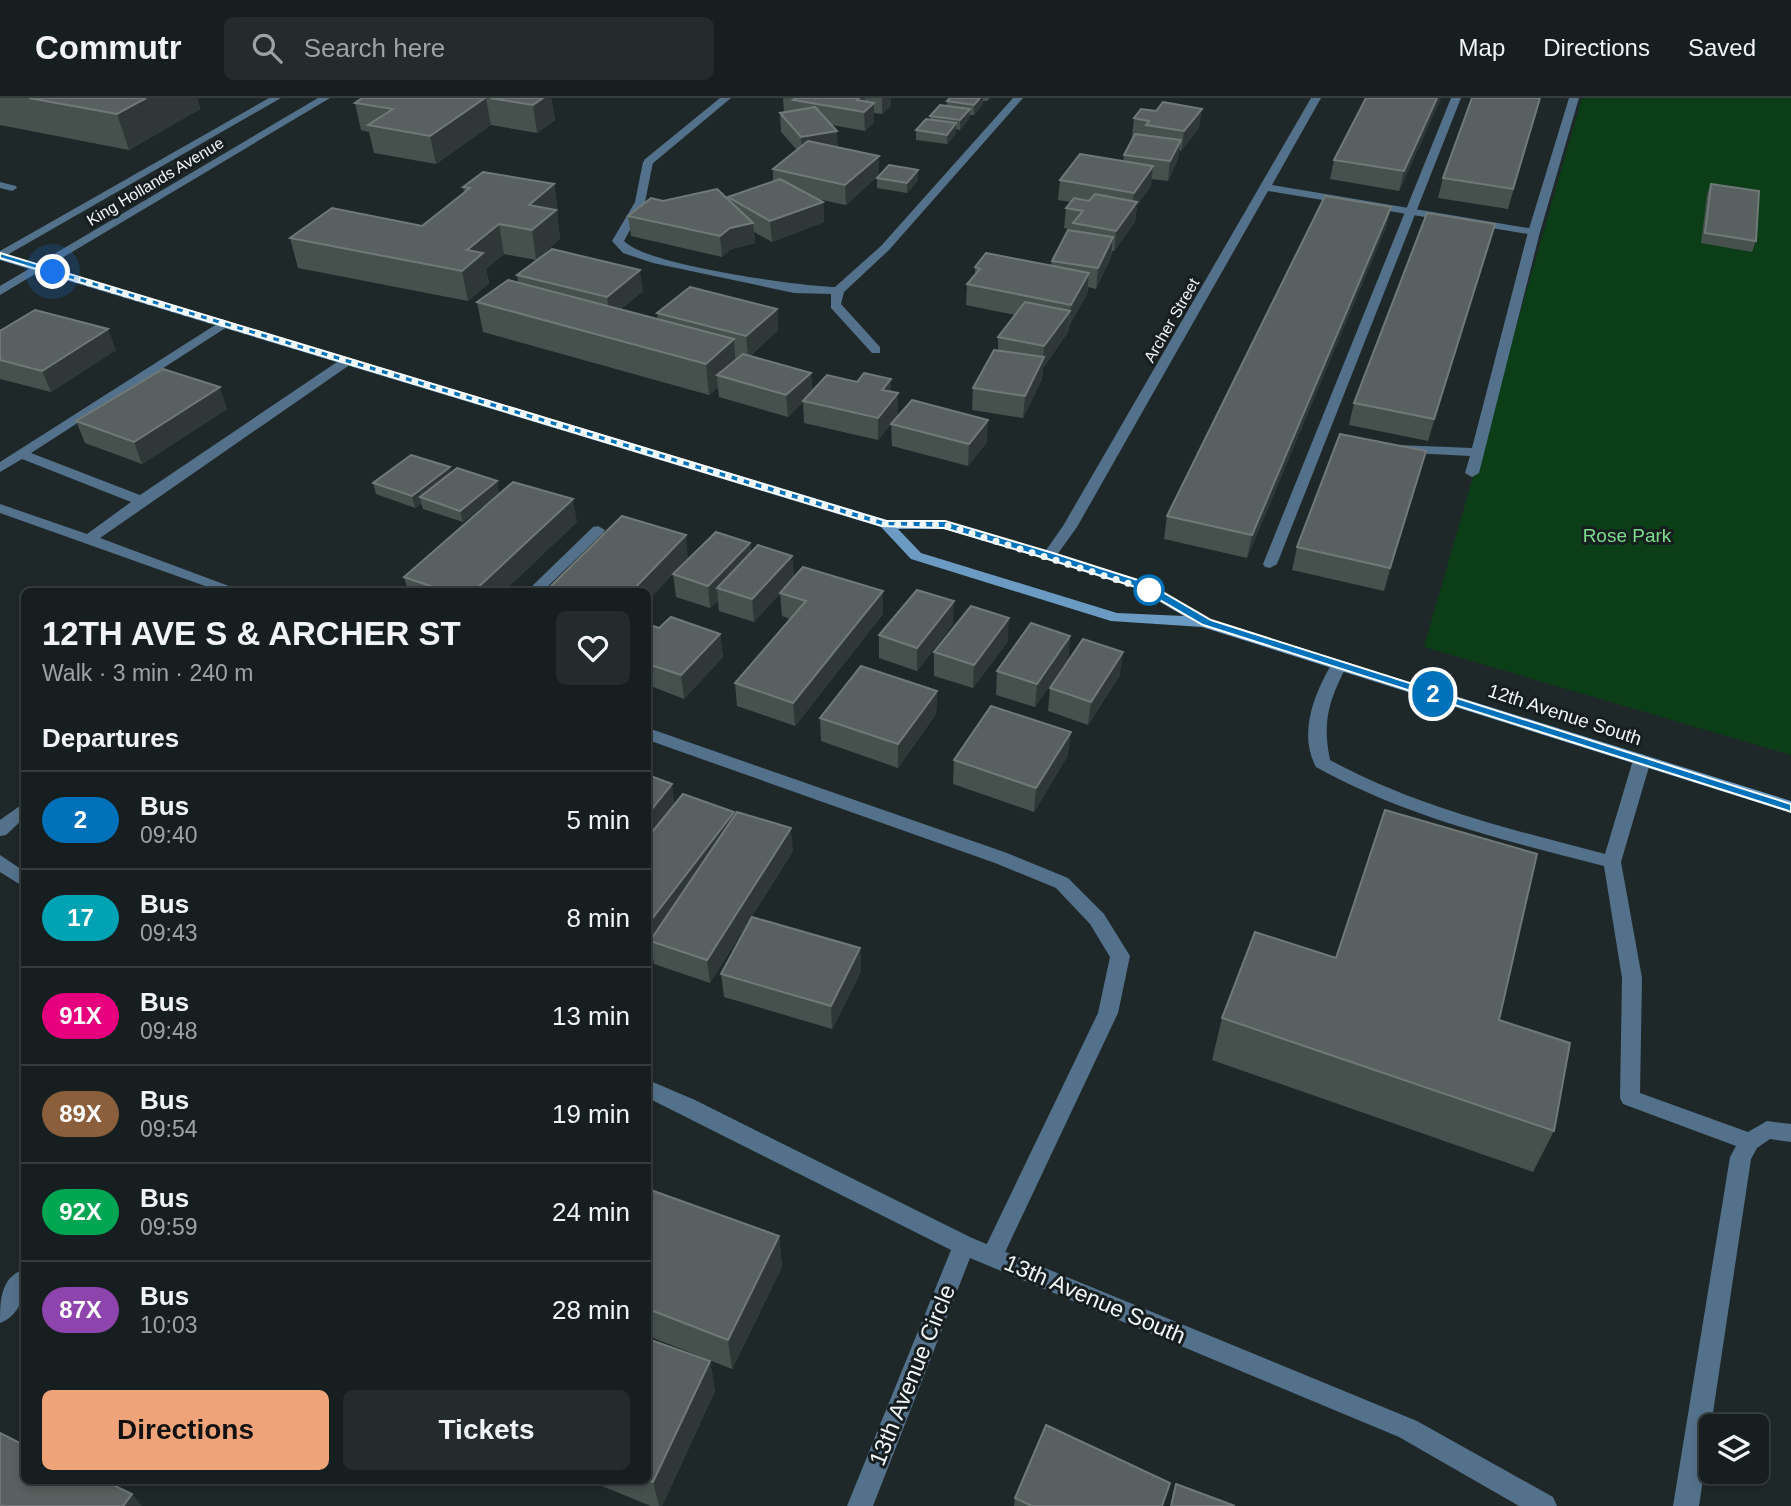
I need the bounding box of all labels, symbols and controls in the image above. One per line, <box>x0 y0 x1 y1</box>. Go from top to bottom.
search box <box>224 17 714 80</box>
text: Commutr <box>35 29 182 66</box>
icon: search <box>248 29 286 67</box>
text: Search here <box>304 33 445 63</box>
text: Map <box>1459 34 1505 61</box>
text: Directions <box>1543 34 1650 61</box>
text: Saved <box>1688 34 1756 61</box>
street label: King Hollands Avenue <box>84 134 227 229</box>
your location <box>35 254 70 289</box>
street label: Archer Street <box>1141 275 1203 365</box>
park label: Rose Park <box>1583 525 1672 546</box>
unlabelled marker <box>1134 575 1164 605</box>
button: heart <box>556 611 630 685</box>
text: 12TH AVE S & ARCHER ST <box>42 615 461 652</box>
text: Walk · 3 min · 240 m <box>42 660 253 686</box>
line badge: 2 <box>1410 671 1456 717</box>
text: 2 <box>1426 680 1440 707</box>
street label: 12th Avenue South <box>1485 680 1644 749</box>
text: Departures <box>42 723 179 753</box>
text: Bus <box>140 791 189 821</box>
text: 5 min <box>566 805 630 835</box>
text: 2 <box>74 806 87 833</box>
text: 09:40 <box>140 822 198 848</box>
text: Bus <box>140 889 189 919</box>
text: 8 min <box>566 903 630 933</box>
text: 17 <box>67 904 94 931</box>
text: 09:43 <box>140 920 198 946</box>
text: Bus <box>140 987 189 1017</box>
text: 13 min <box>552 1001 630 1031</box>
text: 91X <box>59 1002 102 1029</box>
text: 09:48 <box>140 1018 198 1044</box>
text: Bus <box>140 1085 189 1115</box>
text: 19 min <box>552 1099 630 1129</box>
text: 89X <box>59 1100 102 1127</box>
text: 09:54 <box>140 1116 198 1142</box>
text: Bus <box>140 1183 189 1213</box>
text: 24 min <box>552 1197 630 1227</box>
text: 92X <box>59 1198 102 1225</box>
text: 09:59 <box>140 1214 198 1240</box>
street label: 13th Avenue South <box>1001 1249 1189 1349</box>
text: Bus <box>140 1281 189 1311</box>
street label: 13th Avenue Circle <box>864 1281 960 1469</box>
text: 28 min <box>552 1295 630 1325</box>
text: 87X <box>59 1296 102 1323</box>
text: 10:03 <box>140 1312 198 1338</box>
button: Directions <box>42 1390 329 1470</box>
button: Tickets <box>343 1390 630 1470</box>
map controls <box>1699 1414 1769 1484</box>
button: layers <box>1699 1414 1769 1484</box>

